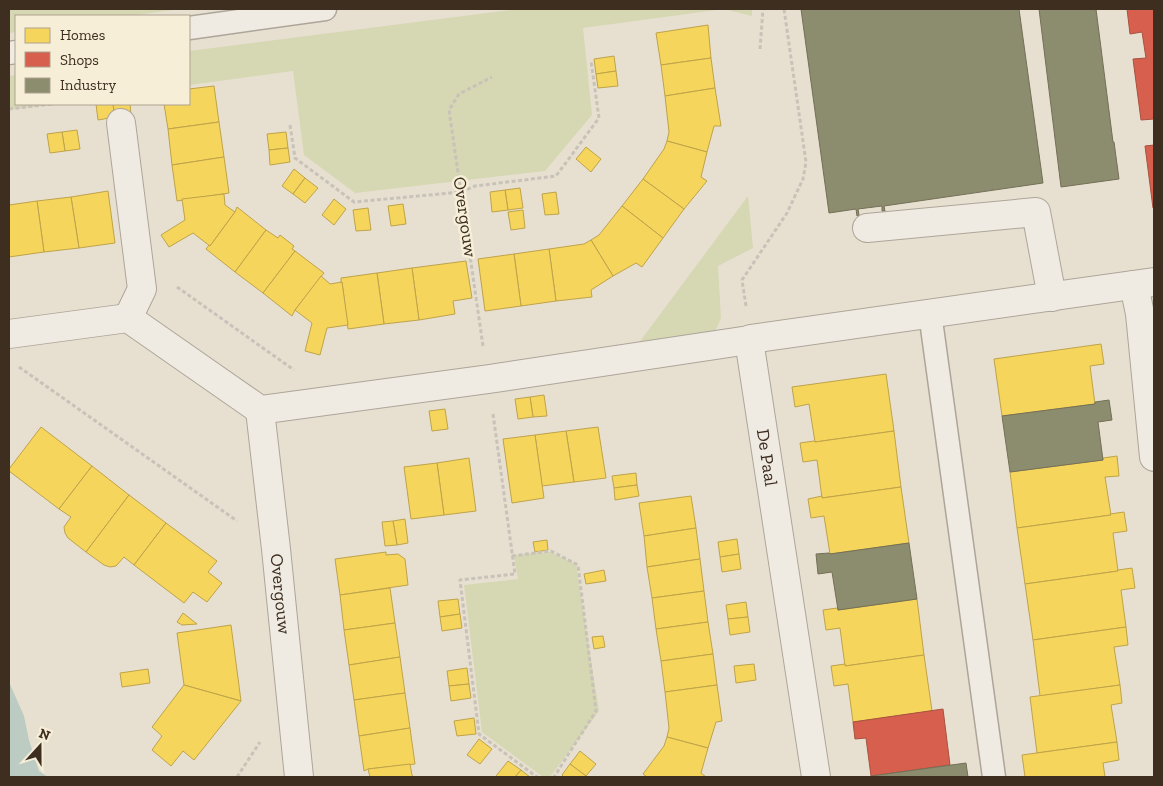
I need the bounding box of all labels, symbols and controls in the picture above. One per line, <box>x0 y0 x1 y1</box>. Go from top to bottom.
legend <box>15 15 190 105</box>
text: Homes <box>60 26 105 44</box>
text: Shops <box>60 51 99 69</box>
text: Industry <box>60 76 117 94</box>
street label: Overgouw <box>448 175 482 259</box>
street label: De Paal <box>752 427 782 488</box>
street label: Overgouw <box>266 553 296 635</box>
north arrow <box>15 721 65 771</box>
text: N <box>36 724 53 744</box>

